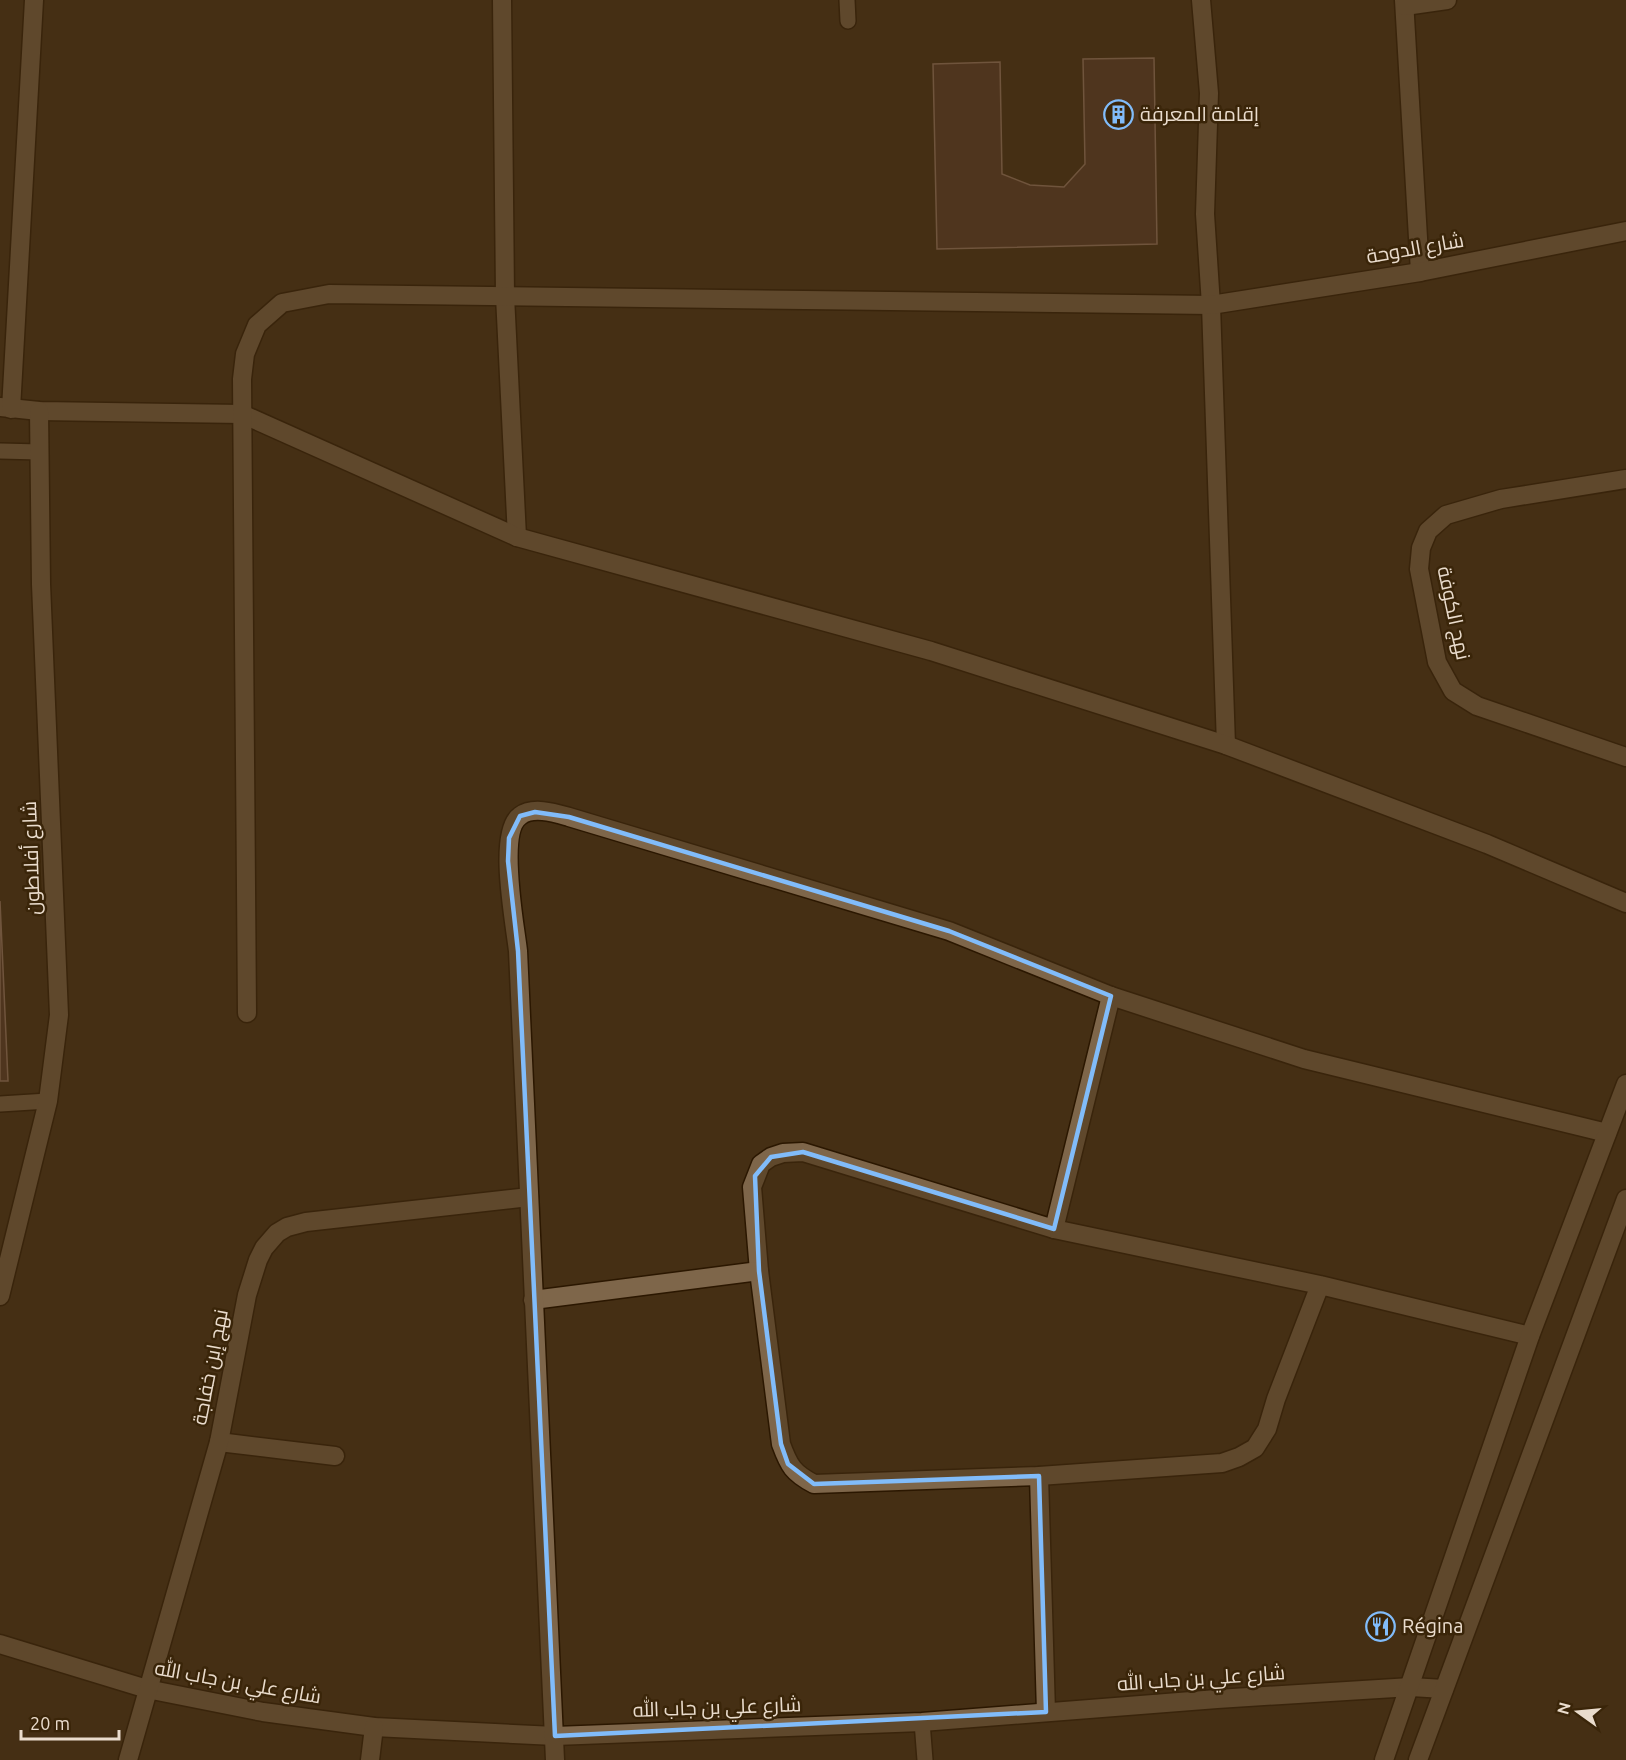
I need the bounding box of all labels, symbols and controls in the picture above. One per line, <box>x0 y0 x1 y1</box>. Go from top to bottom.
building icon: إقامة المعرفة <box>1103 98 1135 130</box>
place label: إقامة المعرفة <box>1140 102 1259 127</box>
street label: شارع الدوحة <box>1364 228 1466 270</box>
street label: نهج الكوفة <box>1430 564 1476 662</box>
street label: شارع أفلاطون <box>17 801 47 915</box>
street label: نهج إبن خفاجة <box>187 1307 235 1427</box>
restaurant icon: Régina <box>1365 1610 1397 1642</box>
place label: Régina <box>1402 1614 1464 1637</box>
street label: شارع علي بن جاب الله <box>152 1655 323 1712</box>
street label: شارع علي بن جاب الله <box>1116 1659 1286 1700</box>
north arrow <box>1548 1682 1608 1742</box>
street label: شارع علي بن جاب الله <box>632 1691 802 1726</box>
text: N <box>1553 1700 1574 1716</box>
scale bar <box>21 1703 118 1741</box>
text: 20 m <box>30 1713 70 1733</box>

